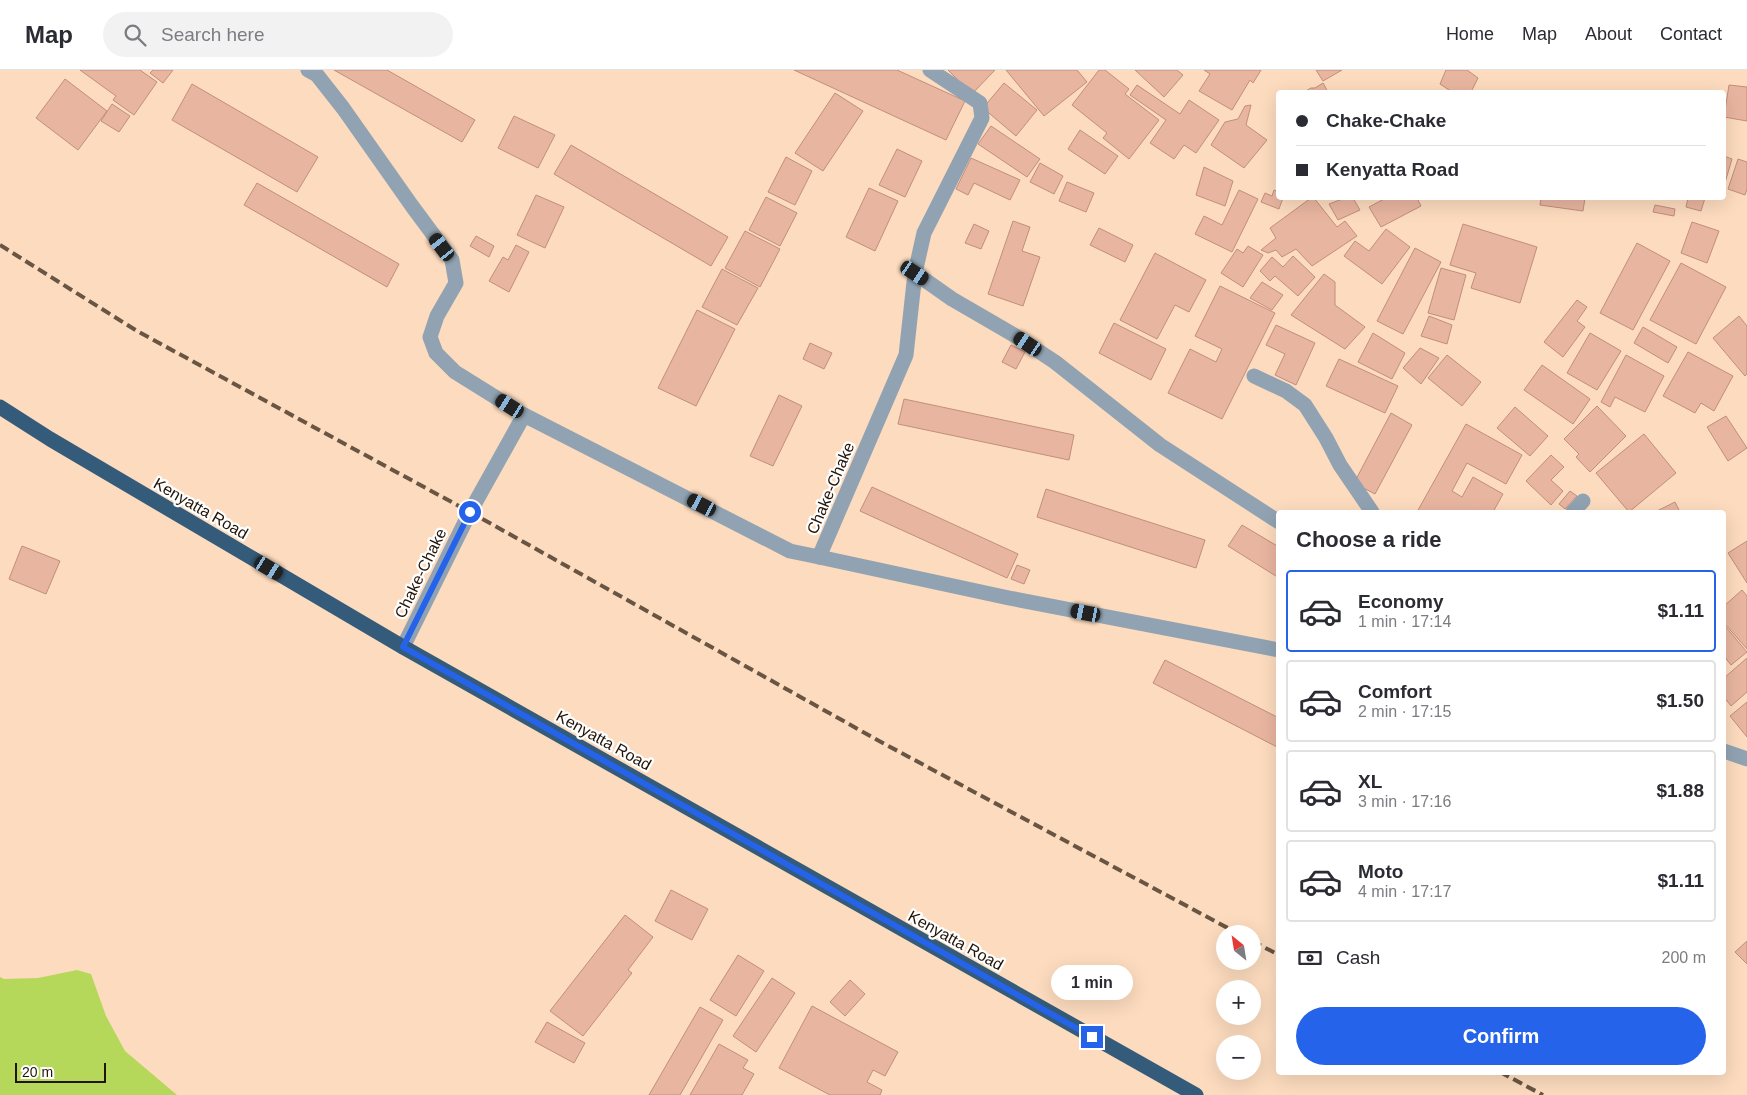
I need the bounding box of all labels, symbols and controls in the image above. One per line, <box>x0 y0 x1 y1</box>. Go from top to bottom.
search box <box>103 12 453 57</box>
text: Map <box>25 21 73 48</box>
icon: search <box>121 21 149 49</box>
text: Search here <box>161 24 265 45</box>
text: Home <box>1446 24 1494 44</box>
text: Map <box>1522 24 1557 44</box>
text: About <box>1585 24 1632 44</box>
text: Contact <box>1660 24 1722 44</box>
text: Chake-Chake <box>1326 110 1446 131</box>
text: Kenyatta Road <box>1326 159 1459 180</box>
car <box>426 231 457 263</box>
car <box>898 258 931 288</box>
car <box>1011 329 1044 359</box>
car <box>493 392 526 420</box>
street label: Chake-Chake <box>804 440 857 537</box>
street label: Kenyatta Road <box>151 475 251 542</box>
car <box>685 492 718 518</box>
route start <box>459 501 481 523</box>
street label: Chake-Chake <box>391 525 450 621</box>
text: Choose a ride <box>1296 527 1441 552</box>
car <box>252 554 285 582</box>
icon: car <box>1298 589 1343 634</box>
text: Economy <box>1358 591 1444 612</box>
text: $1.11 <box>1658 600 1704 621</box>
car <box>1069 603 1102 623</box>
text: 1 min · 17:14 <box>1358 613 1451 630</box>
icon: car <box>1298 679 1343 724</box>
text: Comfort <box>1358 681 1432 702</box>
text: $1.50 <box>1656 690 1704 711</box>
text: 2 min · 17:15 <box>1358 703 1451 720</box>
street label: Kenyatta Road <box>553 707 654 774</box>
icon: car <box>1298 769 1343 814</box>
text: XL <box>1358 771 1382 792</box>
text: $1.88 <box>1656 780 1704 801</box>
text: 3 min · 17:16 <box>1358 793 1451 810</box>
icon: car <box>1298 859 1343 904</box>
text: Moto <box>1358 861 1403 882</box>
text: $1.11 <box>1658 870 1704 891</box>
text: 4 min · 17:17 <box>1358 883 1451 900</box>
street label: Kenyatta Road <box>905 907 1006 974</box>
north arrow <box>1216 925 1261 970</box>
map controls <box>1216 925 1261 1080</box>
icon: cash <box>1296 944 1324 972</box>
text: Cash <box>1336 947 1380 968</box>
text: 200 m <box>1662 949 1706 966</box>
callout: 1 min <box>1051 964 1133 1000</box>
text: 1 min <box>1071 974 1113 991</box>
button: + <box>1216 980 1261 1025</box>
button: Confirm <box>1296 1007 1706 1065</box>
route end <box>1081 1026 1103 1048</box>
button: − <box>1216 1035 1261 1080</box>
scale bar <box>15 1060 106 1083</box>
text: 20 m <box>22 1064 53 1080</box>

